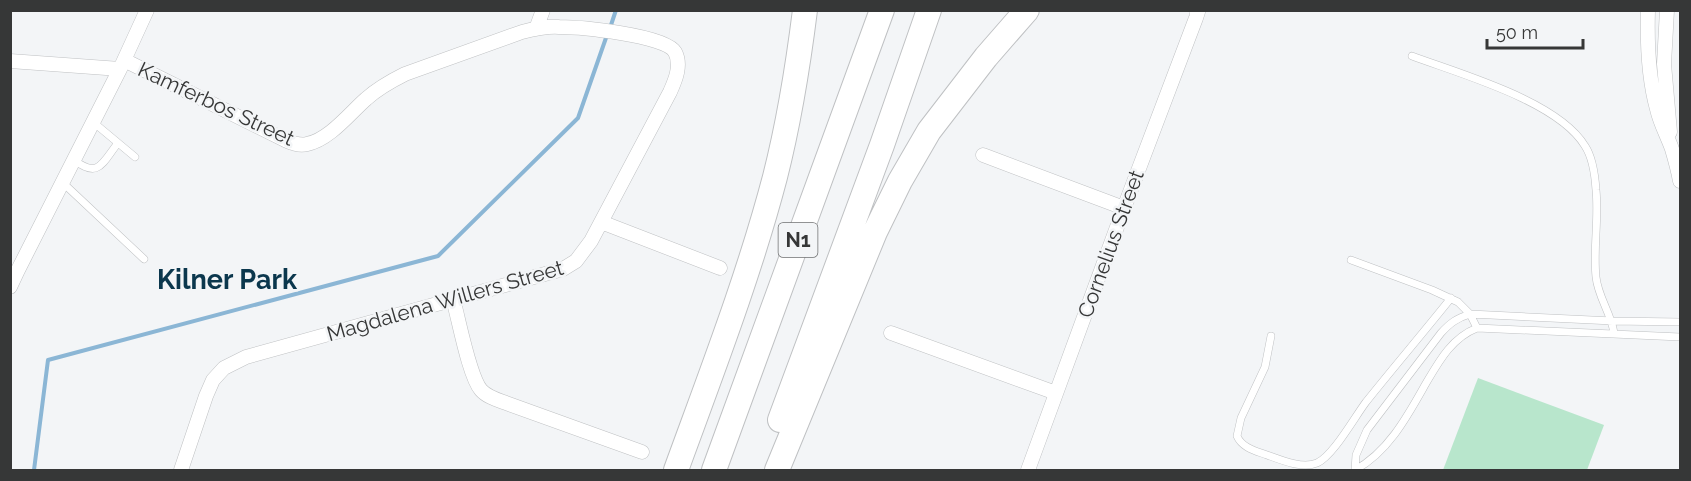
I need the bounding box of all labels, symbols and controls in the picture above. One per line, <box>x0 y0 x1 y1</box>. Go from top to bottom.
scale bar <box>1487 12 1583 50</box>
text: 50 m <box>1496 22 1538 43</box>
street label: Kamferbos Street <box>134 56 298 151</box>
street label: Cornelius Street <box>1072 167 1149 321</box>
road number: N1 <box>778 223 818 257</box>
street label: Magdalena Willers Street <box>324 255 566 346</box>
district label: Kilner Park <box>157 264 298 295</box>

